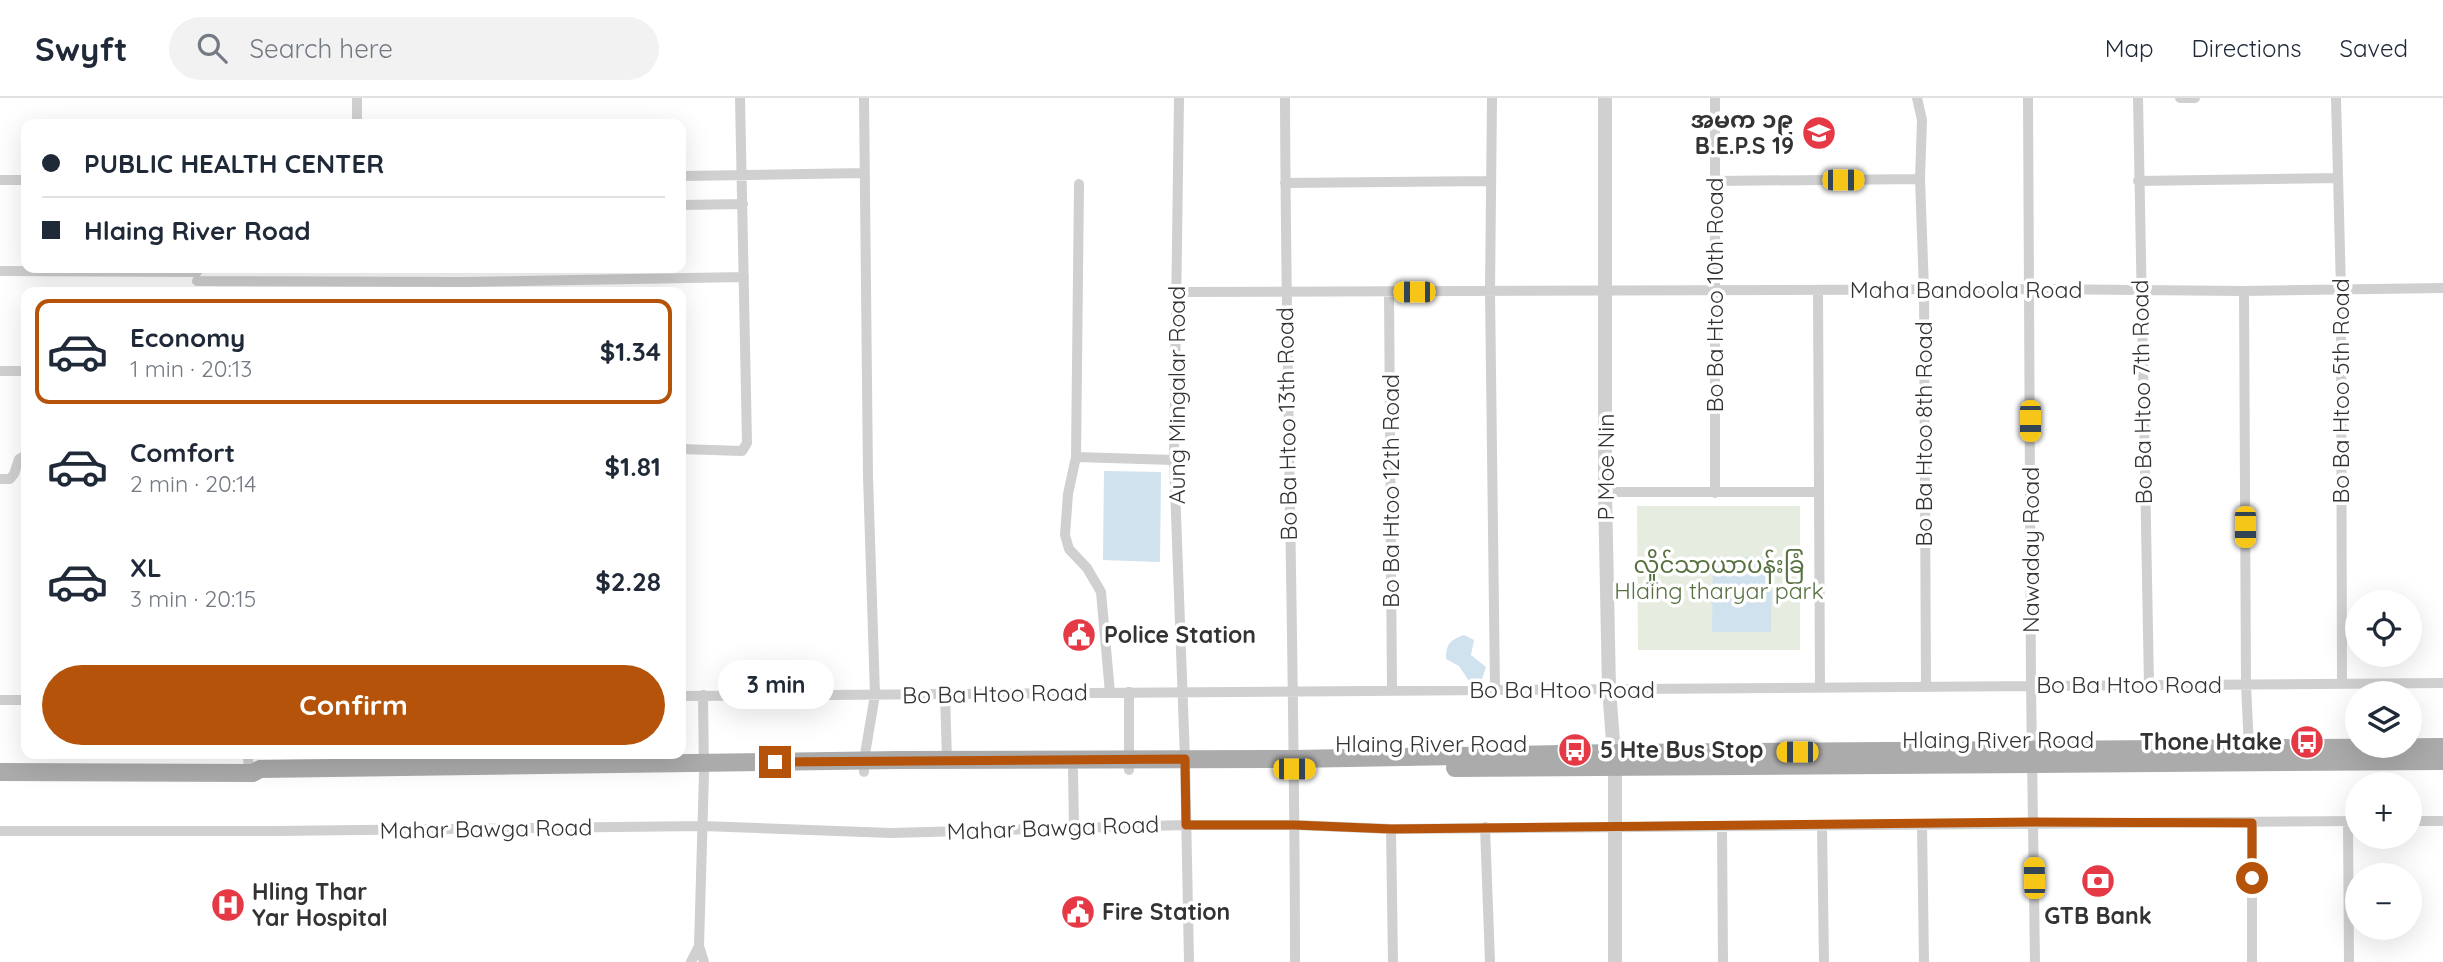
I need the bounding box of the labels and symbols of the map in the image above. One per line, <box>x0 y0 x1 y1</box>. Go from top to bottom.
place label: အမက ၁၉ B.E.P.S 19 <box>1691 105 1794 160</box>
school or university icon: အမက ၁၉ B.E.P.S 19 <box>1800 114 1838 152</box>
car <box>1823 170 1865 191</box>
street label: Bo Ba Htoo 10th Road <box>1700 177 1729 413</box>
street label: Maha Bandoola Road <box>1850 275 2082 304</box>
street label: Bo Ba Htoo 5th Road <box>2326 278 2355 504</box>
street label: Bo Ba Htoo 7th Road <box>2125 279 2158 505</box>
car <box>1394 282 1436 303</box>
street label: Aung Mingalar Road <box>1162 286 1191 504</box>
street label: Bo Ba Htoo 13th Road <box>1270 307 1303 541</box>
street label: Bo Ba Htoo 8th Road <box>1909 321 1938 547</box>
street label: Bo Ba Htoo 12th Road <box>1376 374 1405 608</box>
car <box>2020 400 2041 442</box>
street label: P Moe Nin <box>1591 413 1620 521</box>
street label: Nawaday Road <box>2016 467 2045 633</box>
car <box>2235 506 2256 548</box>
park label: လှိုင်သာယာပန်းခြံ Hlaing tharyar park <box>1614 549 1824 605</box>
public building icon: Police Station <box>1060 616 1098 654</box>
place label: Police Station <box>1104 620 1256 649</box>
callout: 3 min <box>717 660 833 710</box>
street label: Bo Ba Htoo Road <box>2036 670 2222 699</box>
street label: Bo Ba Htoo Road <box>1469 675 1655 704</box>
street label: Bo Ba Htoo Road <box>902 677 1088 710</box>
bus stop icon: Thone Htake <box>2288 723 2326 761</box>
street label: Hlaing River Road <box>1902 725 2094 754</box>
place label: Thone Htake <box>2140 727 2282 756</box>
street label: Hlaing River Road <box>1335 729 1527 758</box>
bus stop icon: 5 Hte Bus Stop <box>1556 731 1594 769</box>
place label: 5 Hte Bus Stop <box>1600 735 1763 764</box>
car <box>1777 742 1819 763</box>
route end <box>759 746 791 778</box>
car <box>1274 759 1316 780</box>
street label: Mahar Bawga Road <box>946 809 1160 846</box>
street label: Mahar Bawga Road <box>379 812 593 845</box>
car <box>2024 857 2045 899</box>
bank icon: GTB Bank <box>2079 862 2117 900</box>
route start <box>2236 862 2268 894</box>
place label: Hling Thar Yar Hospital <box>252 877 388 932</box>
hospital icon: Hling Thar Yar Hospital <box>209 886 247 924</box>
public building icon: Fire Station <box>1059 893 1097 931</box>
place label: Fire Station <box>1102 897 1230 926</box>
place label: GTB Bank <box>2044 901 2152 930</box>

